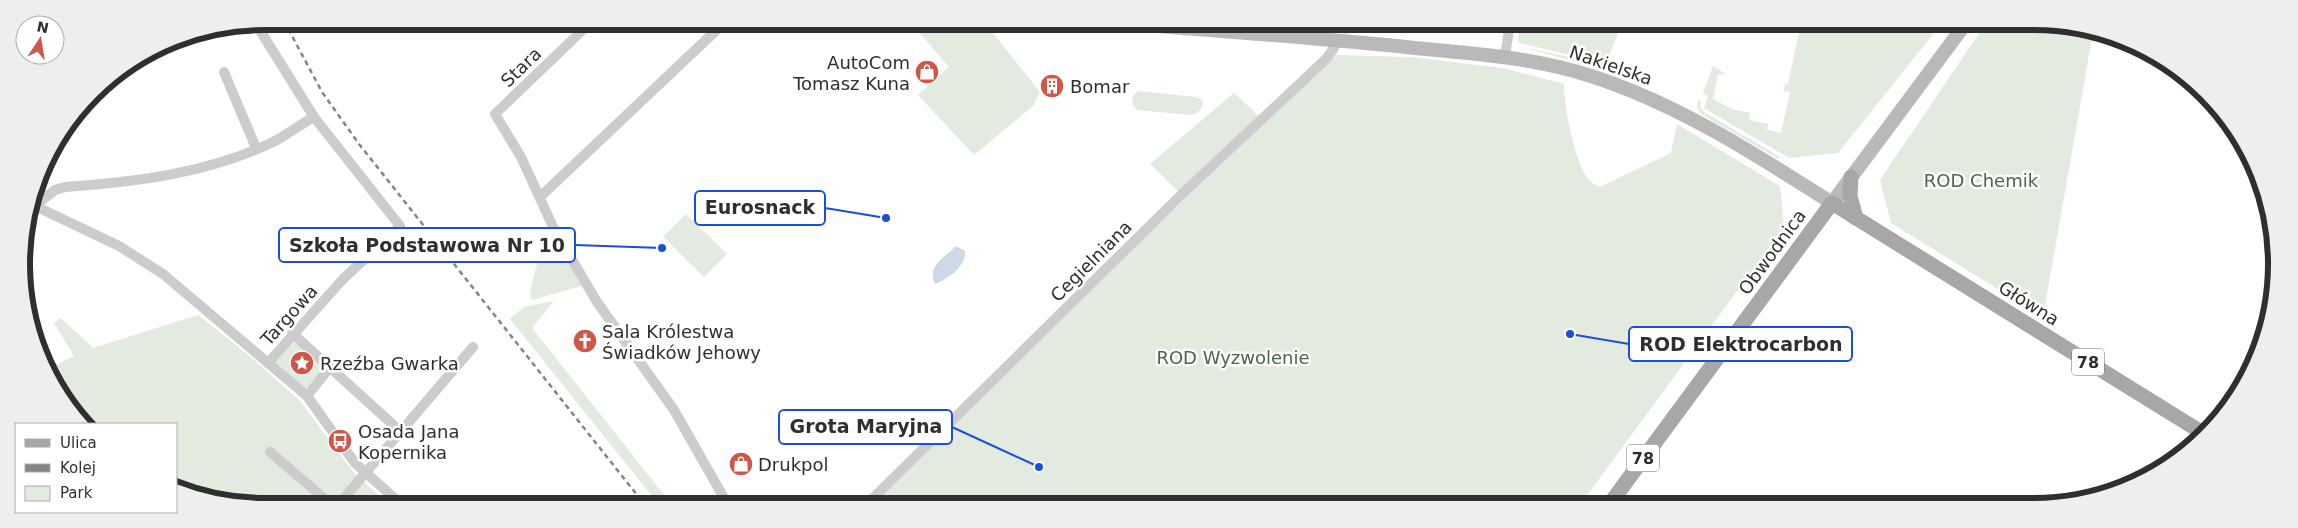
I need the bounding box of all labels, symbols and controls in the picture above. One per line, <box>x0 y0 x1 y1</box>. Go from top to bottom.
north arrow <box>15 15 65 65</box>
text: N <box>35 18 50 36</box>
street label: Nakielska <box>1567 41 1655 89</box>
street label: Stara <box>496 43 546 91</box>
place label: AutoCom Tomasz Kuna <box>792 52 910 94</box>
shop icon: AutoCom Tomasz Kuna <box>914 59 940 85</box>
building icon: Bomar <box>1039 73 1065 99</box>
place label: Bomar <box>1070 76 1130 97</box>
park label: ROD Chemik <box>1924 170 2039 191</box>
callout: Eurosnack <box>695 191 825 225</box>
text: Eurosnack <box>705 196 816 218</box>
street label: Obwodnica <box>1734 205 1810 299</box>
street label: Cegielniana <box>1046 216 1136 306</box>
callout: Szkoła Podstawowa Nr 10 <box>279 228 575 262</box>
text: Szkoła Podstawowa Nr 10 <box>289 234 565 256</box>
street label: Główna <box>1995 276 2063 330</box>
street label: Targowa <box>256 280 322 350</box>
place label: Sala Królestwa Świadków Jehowy <box>602 321 761 363</box>
callout: ROD Elektrocarbon <box>1629 327 1852 361</box>
church icon: Sala Królestwa Świadków Jehowy <box>572 328 598 354</box>
text: ROD Elektrocarbon <box>1639 333 1843 355</box>
park label: ROD Wyzwolenie <box>1156 347 1310 368</box>
road number: 78 <box>2072 348 2104 376</box>
place icon: Rzeźba Gwarka <box>289 350 315 376</box>
place label: Rzeźba Gwarka <box>320 353 459 374</box>
callout: Grota Maryjna <box>779 410 952 444</box>
text: Grota Maryjna <box>790 415 942 437</box>
place label: Osada Jana Kopernika <box>358 421 460 463</box>
legend <box>15 423 178 513</box>
bus stop icon: Osada Jana Kopernika <box>327 428 353 454</box>
text: Ulica <box>60 434 97 452</box>
road number: 78 <box>1627 444 1659 472</box>
shop icon: Drukpol <box>728 451 754 477</box>
place label: Drukpol <box>758 454 829 475</box>
text: Kolej <box>60 459 96 477</box>
text: Park <box>60 484 93 502</box>

